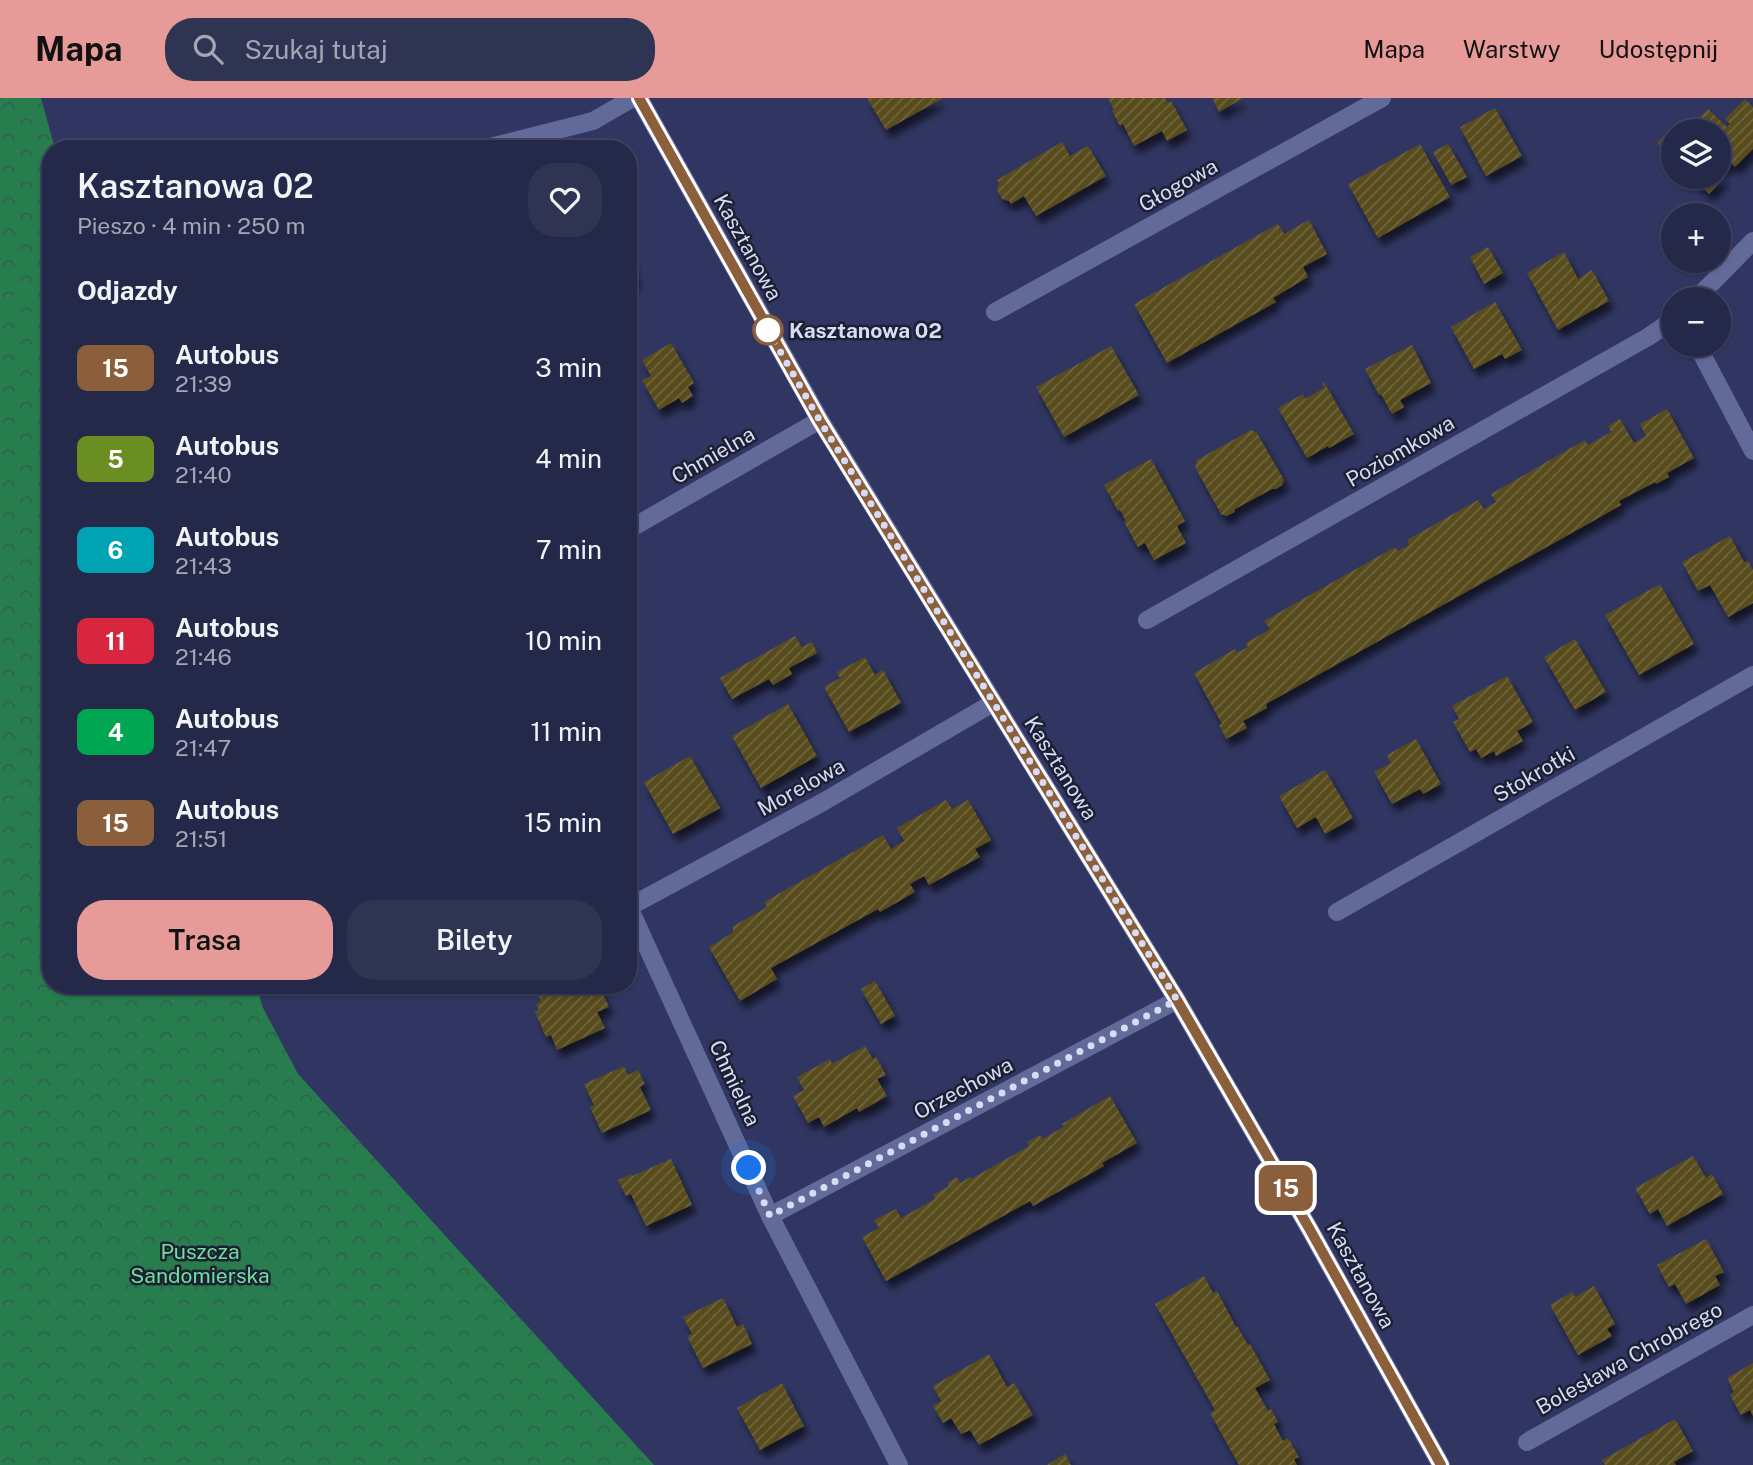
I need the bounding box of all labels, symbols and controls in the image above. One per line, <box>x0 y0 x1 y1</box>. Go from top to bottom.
search box <box>165 18 655 81</box>
text: Mapa <box>35 30 123 68</box>
icon: search <box>189 30 227 68</box>
text: Szukaj tutaj <box>245 34 388 65</box>
text: Mapa <box>1363 35 1425 63</box>
text: Warstwy <box>1463 35 1561 63</box>
text: Udostępnij <box>1599 35 1718 63</box>
map controls <box>1661 119 1731 357</box>
button: layers <box>1661 119 1731 189</box>
street label: Głogowa <box>1134 153 1222 217</box>
button: heart <box>528 163 602 237</box>
text: Kasztanowa 02 <box>77 167 314 205</box>
street label: Kasztanowa <box>709 189 787 305</box>
button: + <box>1661 203 1731 273</box>
text: Pieszo · 4 min · 250 m <box>77 212 305 239</box>
text: Odjazdy <box>77 275 178 306</box>
button: − <box>1661 287 1731 357</box>
marker: Kasztanowa 02 <box>753 315 783 345</box>
place label: Kasztanowa 02 <box>789 318 942 343</box>
text: Autobus <box>175 339 279 370</box>
text: 3 min <box>535 352 602 383</box>
text: 15 <box>102 354 129 382</box>
text: 21:39 <box>175 370 232 397</box>
street label: Poziomkowa <box>1341 410 1459 492</box>
street label: Chmielna <box>667 421 759 489</box>
text: Autobus <box>175 430 279 461</box>
text: 4 min <box>535 443 602 474</box>
text: 5 <box>107 445 124 473</box>
text: 21:40 <box>175 461 232 488</box>
text: Autobus <box>175 521 279 552</box>
text: 7 min <box>536 534 602 565</box>
text: 6 <box>108 536 123 564</box>
text: 21:43 <box>175 552 232 579</box>
text: Autobus <box>175 612 279 643</box>
text: 10 min <box>525 625 602 656</box>
text: 11 <box>105 627 126 655</box>
text: 21:46 <box>175 643 232 670</box>
text: Autobus <box>175 703 279 734</box>
street label: Kasztanowa <box>1019 711 1103 825</box>
text: 11 min <box>530 716 602 747</box>
text: 4 <box>108 718 123 746</box>
text: 21:47 <box>175 734 231 761</box>
street label: Stokrotki <box>1489 741 1579 807</box>
street label: Morelowa <box>753 753 849 821</box>
text: Autobus <box>175 794 279 825</box>
text: 15 min <box>524 807 602 838</box>
text: 15 <box>102 809 129 837</box>
text: 21:51 <box>175 825 227 852</box>
button: Trasa <box>77 900 333 980</box>
button: Bilety <box>347 900 602 980</box>
street label: Chmielna <box>704 1036 766 1130</box>
street label: Orzechowa <box>909 1052 1017 1124</box>
your location <box>731 1150 766 1185</box>
line badge: 15 <box>1254 1165 1318 1211</box>
text: 15 <box>1273 1174 1299 1202</box>
street label: Kasztanowa <box>1322 1217 1400 1333</box>
park label: Puszcza Sandomierska <box>130 1239 270 1288</box>
street label: Bolesława Chrobrego <box>1532 1296 1726 1420</box>

